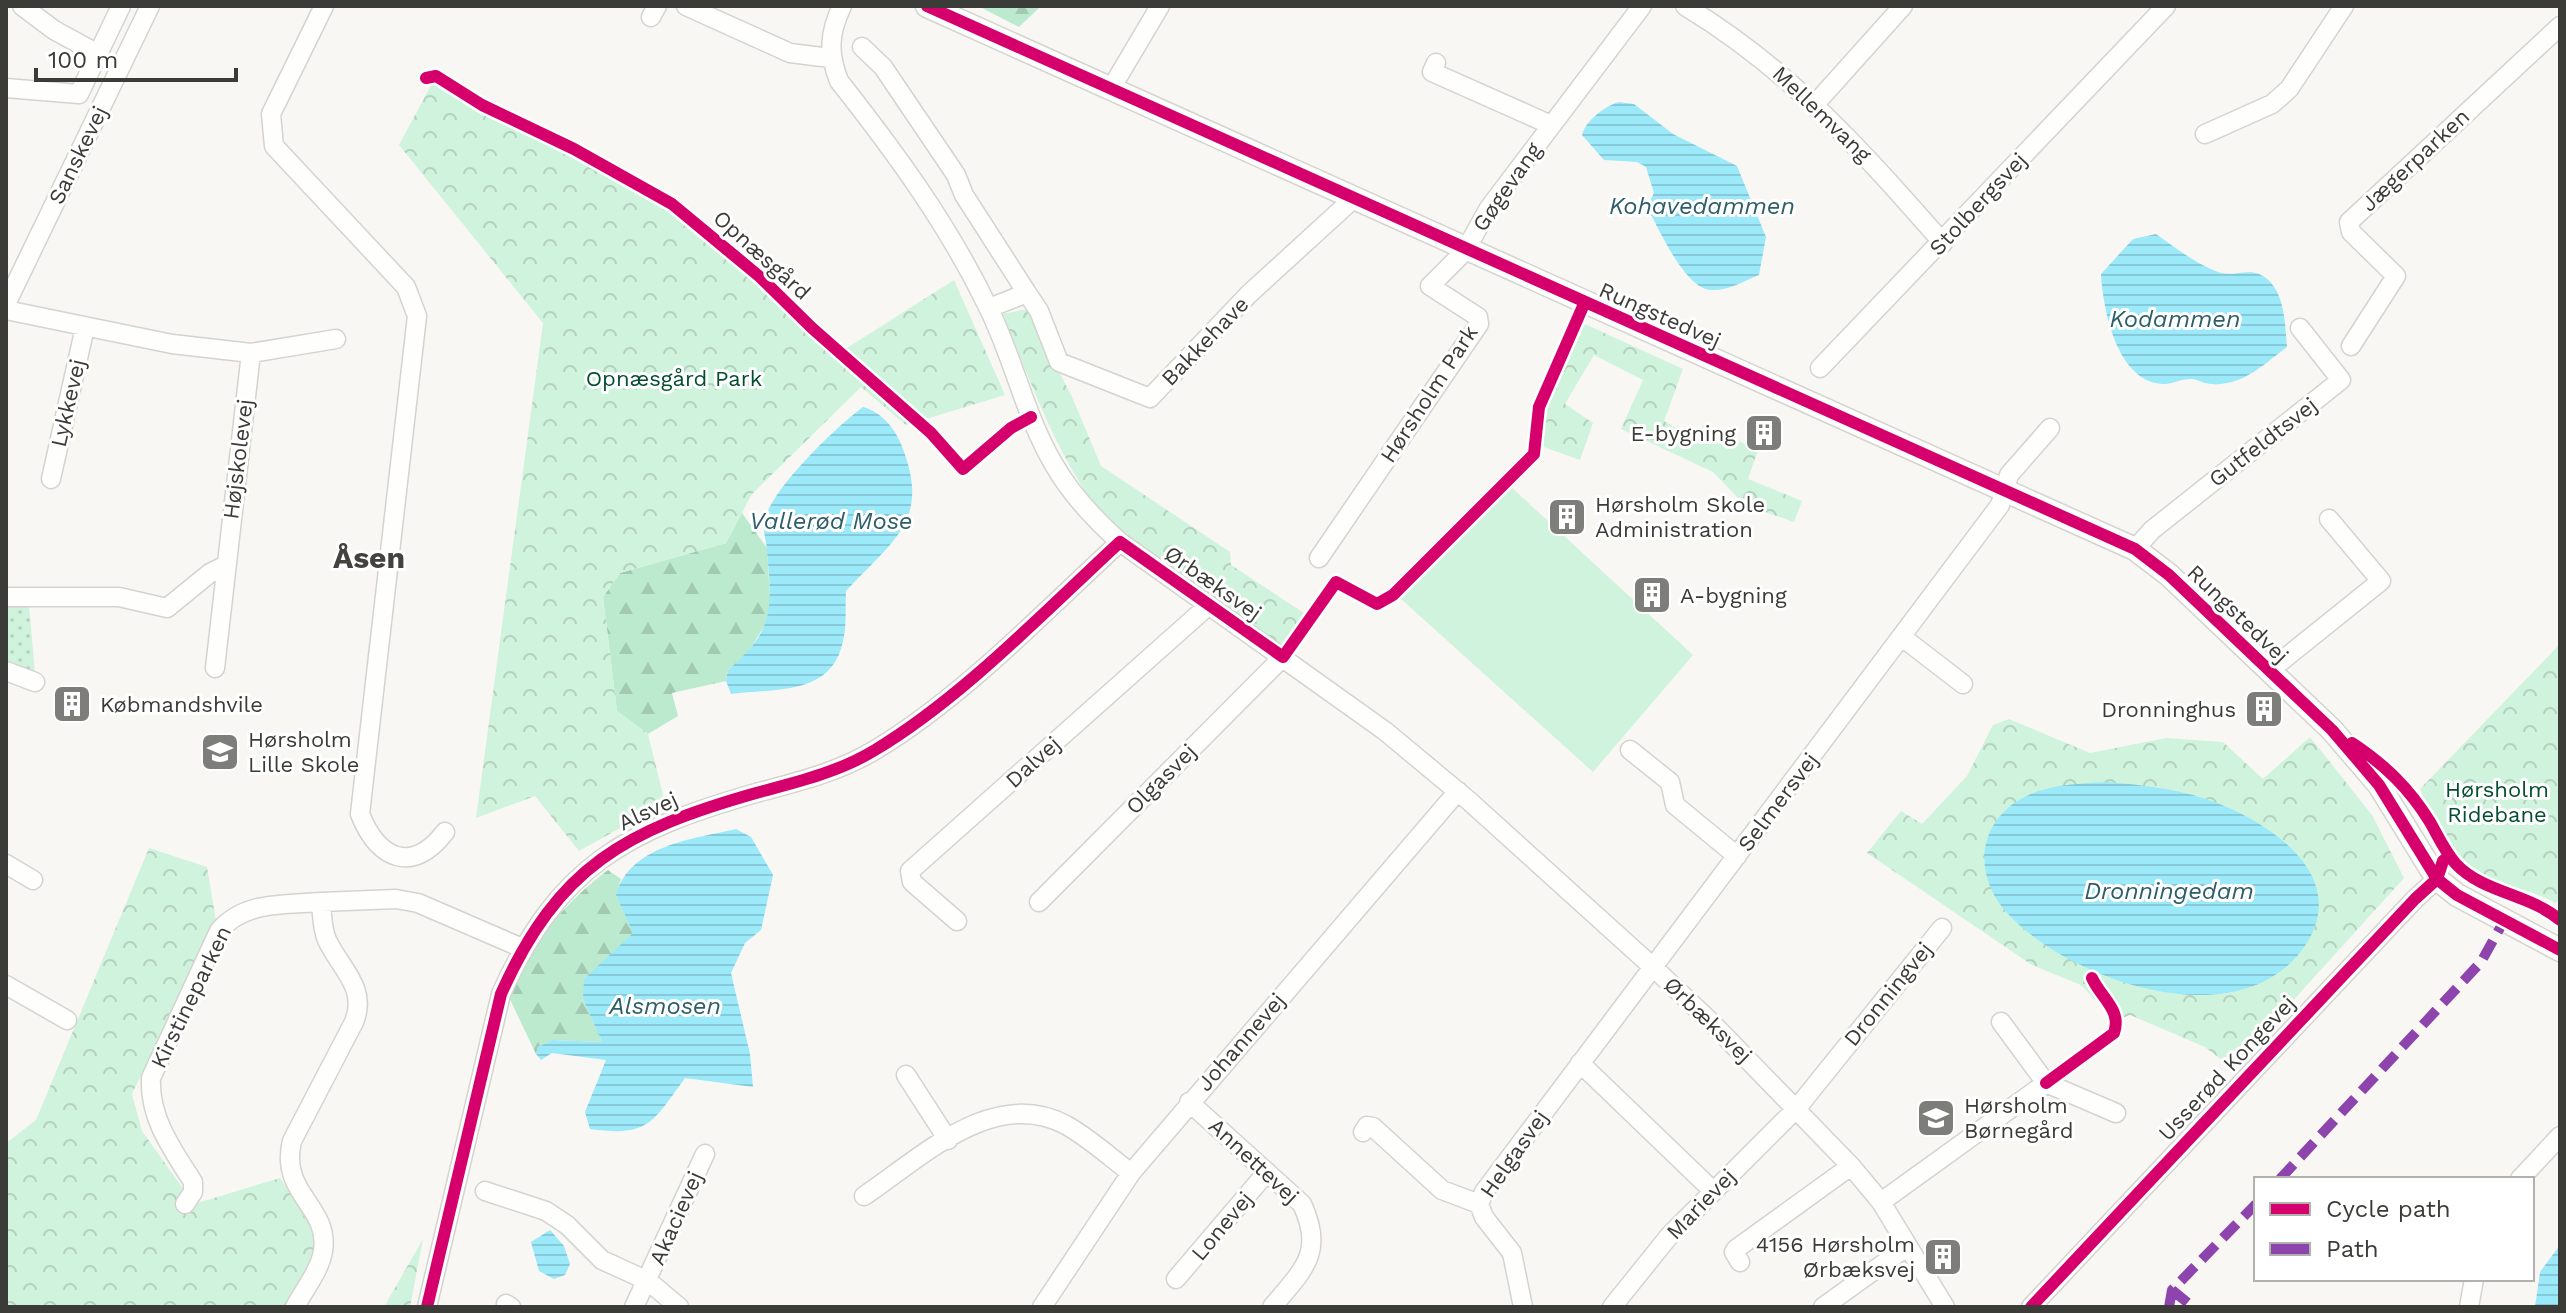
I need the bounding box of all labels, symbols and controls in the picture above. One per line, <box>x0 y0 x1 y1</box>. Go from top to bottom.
scale bar <box>36 32 236 82</box>
text: 100 m <box>48 46 118 74</box>
street label: Mellemvang <box>1768 61 1877 167</box>
street label: Sanskevej <box>44 102 112 208</box>
street label: Jægerparken <box>2356 104 2474 216</box>
street label: Gøgevang <box>1467 138 1547 236</box>
street label: Stolbergsvej <box>1924 148 2032 260</box>
water label: Kohavedammen <box>1609 192 1795 220</box>
street label: Opnæsgård <box>708 205 816 305</box>
street label: Rungstedvej <box>1595 277 1725 353</box>
street label: Bakkehave <box>1156 291 1254 391</box>
water label: Kodammen <box>2110 305 2240 333</box>
street label: Hørsholm Park <box>1375 321 1483 467</box>
street label: Lykkevej <box>46 357 90 449</box>
park label: Opnæsgård Park <box>586 366 762 391</box>
street label: Gutfeldtsvej <box>2204 392 2322 492</box>
street label: Højskolevej <box>218 397 258 521</box>
building icon: E-bygning <box>1743 412 1785 454</box>
place label: E-bygning <box>1630 421 1736 446</box>
place label: Hørsholm Skole Administration <box>1595 492 1765 542</box>
building icon: Hørsholm Skole Administration <box>1546 496 1588 538</box>
water label: Vallerød Mose <box>750 507 912 535</box>
district label: Åsen <box>333 540 405 575</box>
street label: Ørbæksvej <box>1160 541 1266 625</box>
street label: Rungstedvej <box>2182 560 2294 668</box>
building icon: A-bygning <box>1631 574 1673 616</box>
place label: A-bygning <box>1680 583 1787 608</box>
building icon: Købmandshvile <box>51 683 93 725</box>
building icon: Dronninghus <box>2243 688 2285 730</box>
place label: Købmandshvile <box>100 692 263 717</box>
place label: Dronninghus <box>2101 697 2236 722</box>
place label: Hørsholm Lille Skole <box>248 727 359 777</box>
school or university icon: Hørsholm Lille Skole <box>199 731 241 773</box>
street label: Dalvej <box>1001 731 1065 793</box>
street label: Olgasvej <box>1121 739 1201 819</box>
street label: Selmersvej <box>1733 748 1823 856</box>
park label: Hørsholm Ridebane <box>2445 777 2549 827</box>
street label: Alsvej <box>614 786 682 836</box>
water label: Dronningedam <box>2084 877 2254 905</box>
street label: Kirstineparken <box>146 922 236 1072</box>
street label: Dronningvej <box>1839 937 1937 1051</box>
street label: Ørbæksvej <box>1659 972 1757 1068</box>
street label: Johannevej <box>1192 988 1290 1096</box>
street label: Usserød Kongevej <box>2153 990 2301 1146</box>
water label: Alsmosen <box>608 992 721 1020</box>
place label: Hørsholm Børnegård <box>1964 1093 2073 1143</box>
school or university icon: Hørsholm Børnegård <box>1915 1097 1957 1139</box>
street label: Helgasvej <box>1475 1106 1553 1202</box>
street label: Annettevej <box>1204 1113 1304 1209</box>
street label: Marievej <box>1661 1164 1741 1244</box>
street label: Akacievej <box>644 1167 708 1269</box>
legend <box>2254 1177 2534 1281</box>
street label: Lonevej <box>1186 1187 1258 1265</box>
text: Cycle path <box>2326 1195 2451 1223</box>
place label: 4156 Hørsholm Ørbæksvej <box>1756 1232 1915 1282</box>
text: Path <box>2326 1235 2379 1263</box>
building icon: 4156 Hørsholm Ørbæksvej <box>1922 1236 1964 1278</box>

